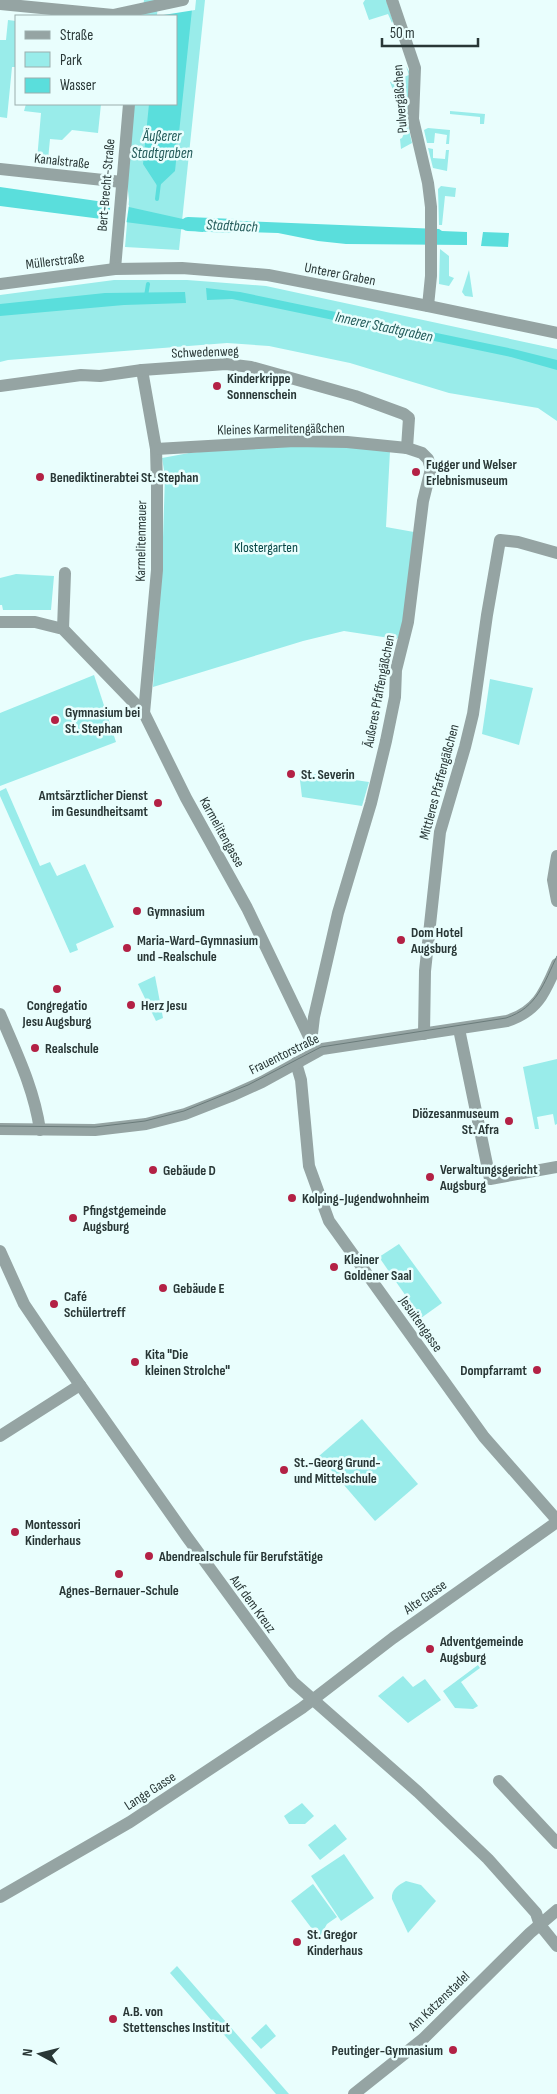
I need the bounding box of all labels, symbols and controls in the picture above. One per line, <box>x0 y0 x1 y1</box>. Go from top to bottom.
legend <box>15 15 178 105</box>
scale bar <box>382 15 478 47</box>
text: 50 m <box>390 24 415 43</box>
text: Straße <box>60 26 93 45</box>
text: Park <box>60 51 82 70</box>
street label: Pulvergäßchen <box>389 64 411 134</box>
text: Wasser <box>60 76 97 95</box>
water label: Äußerer Stadtgraben <box>131 127 193 163</box>
street label: Bert-Brecht-Straße <box>93 138 119 232</box>
street label: Kanalstraße <box>33 150 91 172</box>
water label: Stadtbach <box>206 215 258 237</box>
street label: Müllerstraße <box>25 249 85 273</box>
street label: Unterer Graben <box>303 259 377 289</box>
water label: Innerer Stadtgraben <box>333 307 435 347</box>
street label: Schwedenweg <box>171 342 239 362</box>
place label: Kinderkrippe Sonnenschein <box>227 370 297 403</box>
marker: Kinderkrippe Sonnenschein <box>211 380 223 392</box>
street label: Kleines Karmelitengäßchen <box>217 419 345 439</box>
place label: Fugger und Welser Erlebnismuseum <box>426 456 517 489</box>
marker: Fugger und Welser Erlebnismuseum <box>410 466 422 478</box>
place label: Benediktinerabtei St. Stephan <box>50 469 199 486</box>
marker: Benediktinerabtei St. Stephan <box>34 471 46 483</box>
street label: Karmelitenmauer <box>132 500 150 582</box>
park label: Klostergarten <box>234 539 298 556</box>
street label: Äußeres Pfaffengäßchen <box>360 633 398 750</box>
place label: Gymnasium bei St. Stephan <box>65 704 140 737</box>
marker: Gymnasium bei St. Stephan <box>49 714 61 726</box>
street label: Mittleres Pfaffengäßchen <box>415 722 463 842</box>
place label: St. Severin <box>301 766 355 783</box>
marker: St. Severin <box>285 768 297 780</box>
place label: Amtsärztlicher Dienst im Gesundheitsamt <box>38 787 148 820</box>
street label: Karmelitengasse <box>196 794 248 870</box>
marker: Amtsärztlicher Dienst im Gesundheitsamt <box>152 797 164 809</box>
place label: Gymnasium <box>147 903 205 920</box>
marker: Gymnasium <box>131 905 143 917</box>
place label: Dom Hotel Augsburg <box>410 924 463 957</box>
place label: Maria-Ward-Gymnasium und -Realschule <box>137 932 258 965</box>
marker: Dom Hotel Augsburg <box>395 934 407 946</box>
marker: Maria-Ward-Gymnasium und -Realschule <box>121 942 133 954</box>
marker: Congregatio Jesu Augsburg <box>51 983 63 995</box>
place label: Congregatio Jesu Augsburg <box>22 997 92 1030</box>
place label: Herz Jesu <box>141 997 187 1014</box>
marker: Herz Jesu <box>125 999 137 1011</box>
street label: Frauentorstraße <box>246 1030 322 1078</box>
place label: Realschule <box>45 1040 99 1057</box>
marker: Realschule <box>29 1042 41 1054</box>
place label: Diözesanmuseum St. Afra <box>412 1105 499 1138</box>
marker: Diözesanmuseum St. Afra <box>503 1115 515 1127</box>
place label: Verwaltungsgericht Augsburg <box>439 1161 538 1194</box>
place label: Gebäude D <box>163 1162 216 1179</box>
marker: Gebäude D <box>147 1164 159 1176</box>
marker: Verwaltungsgericht Augsburg <box>424 1171 436 1183</box>
place label: Kolping-Jugendwohnheim <box>302 1190 429 1207</box>
marker: Kolping-Jugendwohnheim <box>286 1192 298 1204</box>
place label: Pfingstgemeinde Augsburg <box>82 1202 166 1235</box>
marker: Pfingstgemeinde Augsburg <box>67 1212 79 1224</box>
place label: Kleiner Goldener Saal <box>344 1251 412 1284</box>
marker: Kleiner Goldener Saal <box>328 1261 340 1273</box>
place label: Gebäude E <box>173 1280 225 1297</box>
marker: Gebäude E <box>157 1282 169 1294</box>
place label: Café Schülertreff <box>64 1288 126 1321</box>
street label: Jesuitengasse <box>395 1292 446 1355</box>
marker: Café Schülertreff <box>48 1298 60 1310</box>
place label: Kita "Die kleinen Strolche" <box>145 1346 230 1379</box>
marker: Kita "Die kleinen Strolche" <box>129 1356 141 1368</box>
place label: Dompfarramt <box>460 1362 527 1379</box>
marker: Dompfarramt <box>531 1364 543 1376</box>
place label: St.-Georg Grund- und Mittelschule <box>294 1454 381 1487</box>
marker: St.-Georg Grund- und Mittelschule <box>278 1464 290 1476</box>
place label: Montessori Kinderhaus <box>25 1516 81 1549</box>
marker: Montessori Kinderhaus <box>9 1526 21 1538</box>
place label: Abendrealschule für Berufstätige <box>158 1548 323 1565</box>
marker: Abendrealschule für Berufstätige <box>143 1550 155 1562</box>
marker: Agnes-Bernauer-Schule <box>113 1568 125 1580</box>
street label: Auf dem Kreuz <box>226 1571 280 1636</box>
street label: Alte Gasse <box>399 1576 450 1618</box>
place label: Agnes-Bernauer-Schule <box>58 1582 179 1599</box>
place label: Adventgemeinde Augsburg <box>439 1633 524 1666</box>
marker: Adventgemeinde Augsburg <box>424 1643 436 1655</box>
street label: Lange Gasse <box>121 1768 179 1814</box>
place label: St. Gregor Kinderhaus <box>307 1926 363 1959</box>
marker: St. Gregor Kinderhaus <box>291 1936 303 1948</box>
street label: Am Katzenstadel <box>404 1968 473 2035</box>
place label: A.B. von Stettensches Institut <box>122 2003 230 2036</box>
marker: A.B. von Stettensches Institut <box>107 2013 119 2025</box>
north arrow <box>15 2029 65 2079</box>
place label: Peutinger-Gymnasium <box>331 2042 443 2059</box>
marker: Peutinger-Gymnasium <box>447 2044 459 2056</box>
text: N <box>19 2048 36 2057</box>

